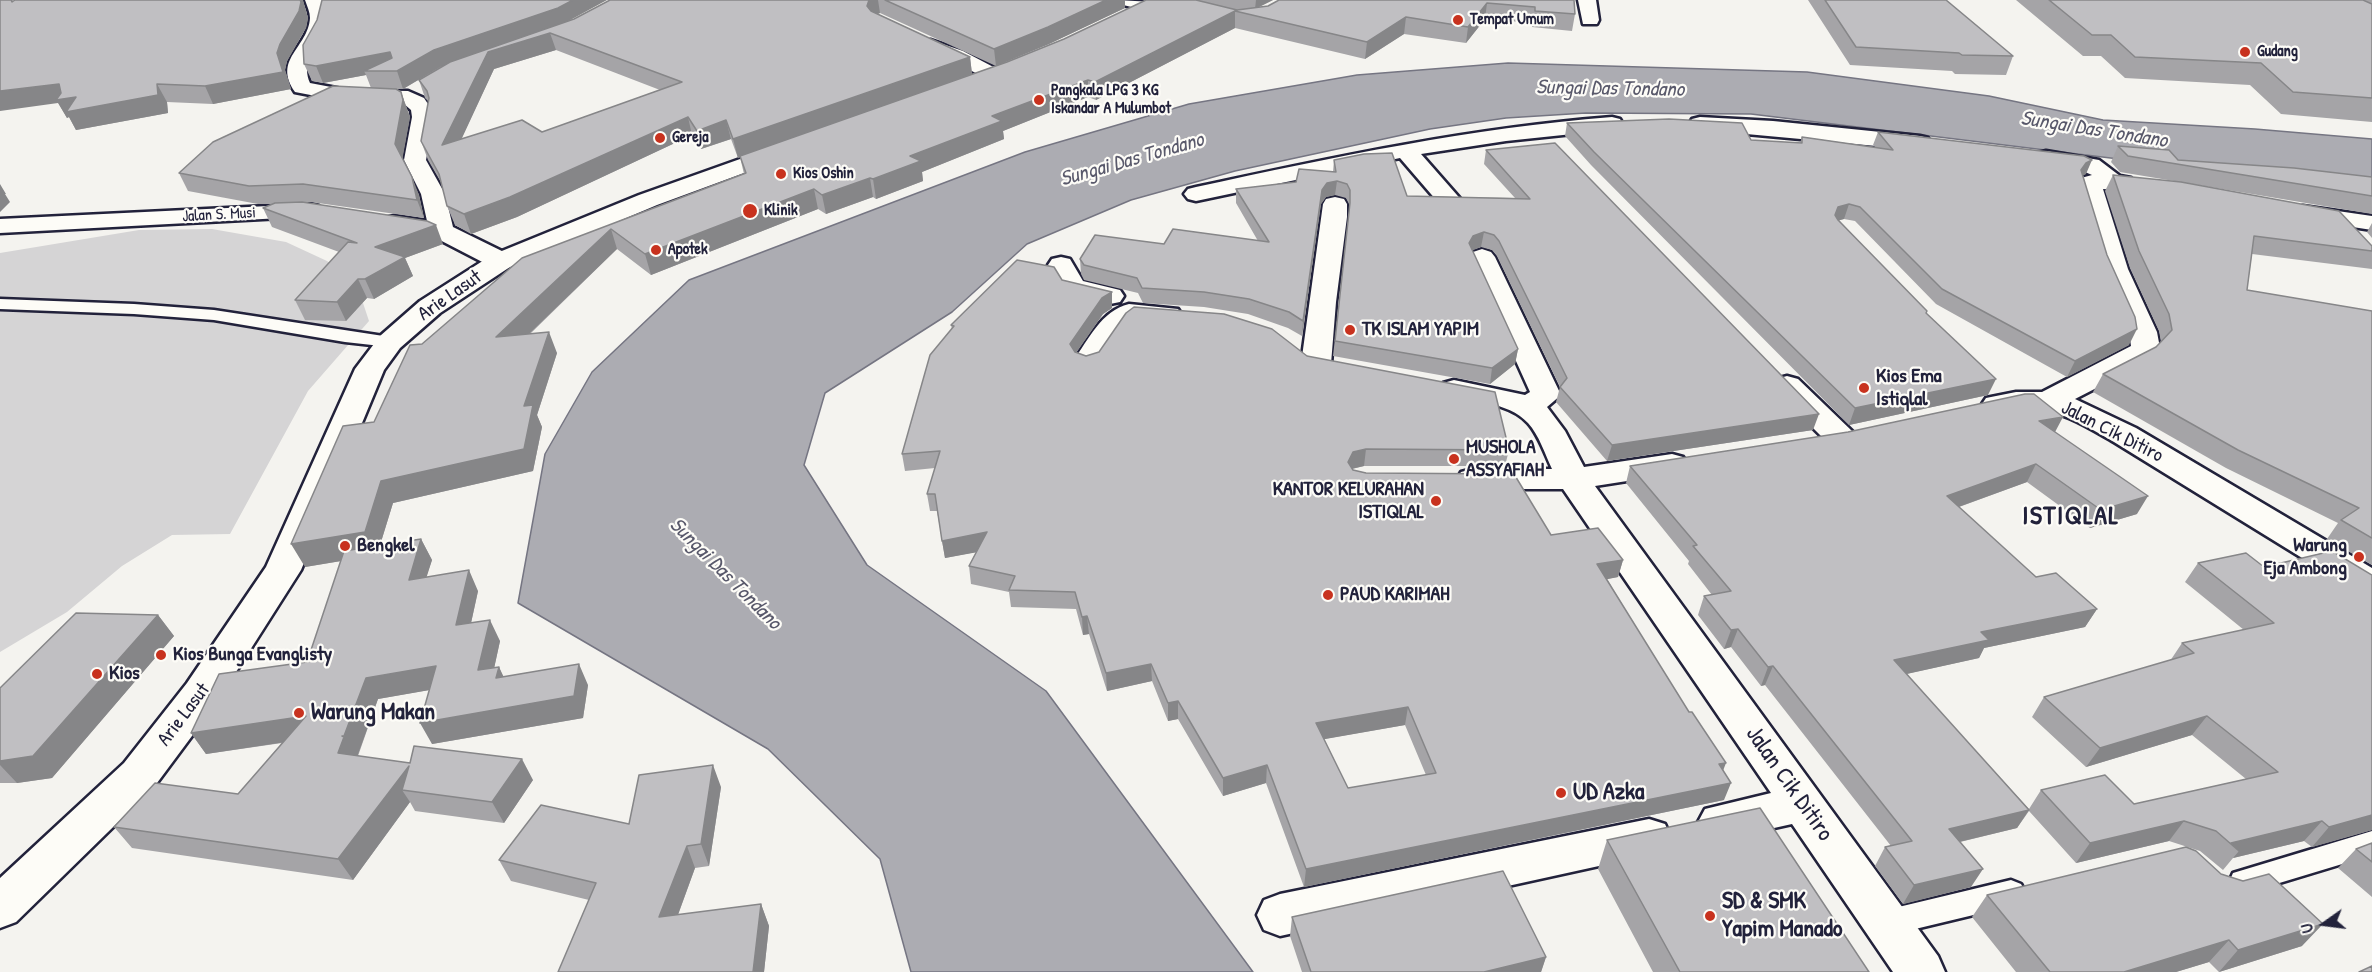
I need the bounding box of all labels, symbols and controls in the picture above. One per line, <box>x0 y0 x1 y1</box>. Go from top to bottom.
place label: Tempat Umum <box>1470 10 1554 30</box>
marker: Tempat Umum <box>1451 13 1465 27</box>
place label: Gudang <box>2257 42 2298 62</box>
marker: Gudang <box>2238 45 2252 59</box>
water label: Sungai Das Tondano <box>1536 75 1684 103</box>
place label: Pangkala LPG 3 KG Iskandar A Mulumbot <box>1051 81 1171 119</box>
marker: Pangkala LPG 3 KG Iskandar A Mulumbot <box>1032 93 1046 107</box>
water label: Sungai Das Tondano <box>2019 106 2169 154</box>
place label: Gereja <box>672 128 709 148</box>
water label: Sungai Das Tondano <box>1057 128 1207 192</box>
marker: Gereja <box>653 131 667 145</box>
place label: Kios Oshin <box>793 164 854 184</box>
marker: Kios Oshin <box>774 167 788 181</box>
place label: Klinik <box>764 201 798 221</box>
marker: Klinik <box>741 202 759 220</box>
street label: Jalan S. Musi <box>182 203 256 227</box>
place label: Apotek <box>668 240 708 260</box>
marker: Apotek <box>649 243 663 257</box>
street label: Arie Lasut <box>413 265 487 327</box>
place label: TK ISLAM YAPIM <box>1362 318 1479 342</box>
marker: TK ISLAM YAPIM <box>1343 323 1357 337</box>
place label: Kios Ema Istiqlal <box>1876 365 1942 412</box>
marker: Kios Ema Istiqlal <box>1857 381 1871 395</box>
street label: Jalan Cik Ditiro <box>2057 396 2167 468</box>
place label: MUSHOLA ASSYAFIAH <box>1466 436 1544 483</box>
marker: MUSHOLA ASSYAFIAH <box>1447 452 1461 466</box>
place label: KANTOR KELURAHAN ISTIQLAL <box>1273 478 1424 525</box>
marker: KANTOR KELURAHAN ISTIQLAL <box>1429 494 1443 508</box>
district label: ISTIQLAL <box>2022 501 2120 533</box>
water label: Sungai Das Tondano <box>664 513 786 635</box>
place label: Bengkel <box>357 534 415 558</box>
place label: Warung Eja Ambong <box>2263 534 2347 581</box>
marker: Bengkel <box>338 539 352 553</box>
marker: Warung Eja Ambong <box>2352 550 2366 564</box>
place label: PAUD KARIMAH <box>1340 583 1449 607</box>
marker: PAUD KARIMAH <box>1321 588 1335 602</box>
place label: Kios Bunga Evanglisty <box>173 643 332 667</box>
marker: Kios Bunga Evanglisty <box>154 648 168 662</box>
place label: Kios <box>109 662 140 686</box>
marker: Kios <box>90 667 104 681</box>
street label: Arie Lasut <box>153 679 215 751</box>
place label: Warung Makan <box>311 699 435 727</box>
marker: Warung Makan <box>292 706 306 720</box>
street label: Jalan Cik Ditiro <box>1739 721 1839 847</box>
place label: UD Azka <box>1573 779 1644 807</box>
marker: UD Azka <box>1554 786 1568 800</box>
place label: SD & SMK Yapim Manado <box>1722 888 1842 944</box>
north arrow <box>2294 894 2354 954</box>
marker: SD & SMK Yapim Manado <box>1703 909 1717 923</box>
text: U <box>2295 921 2318 935</box>

